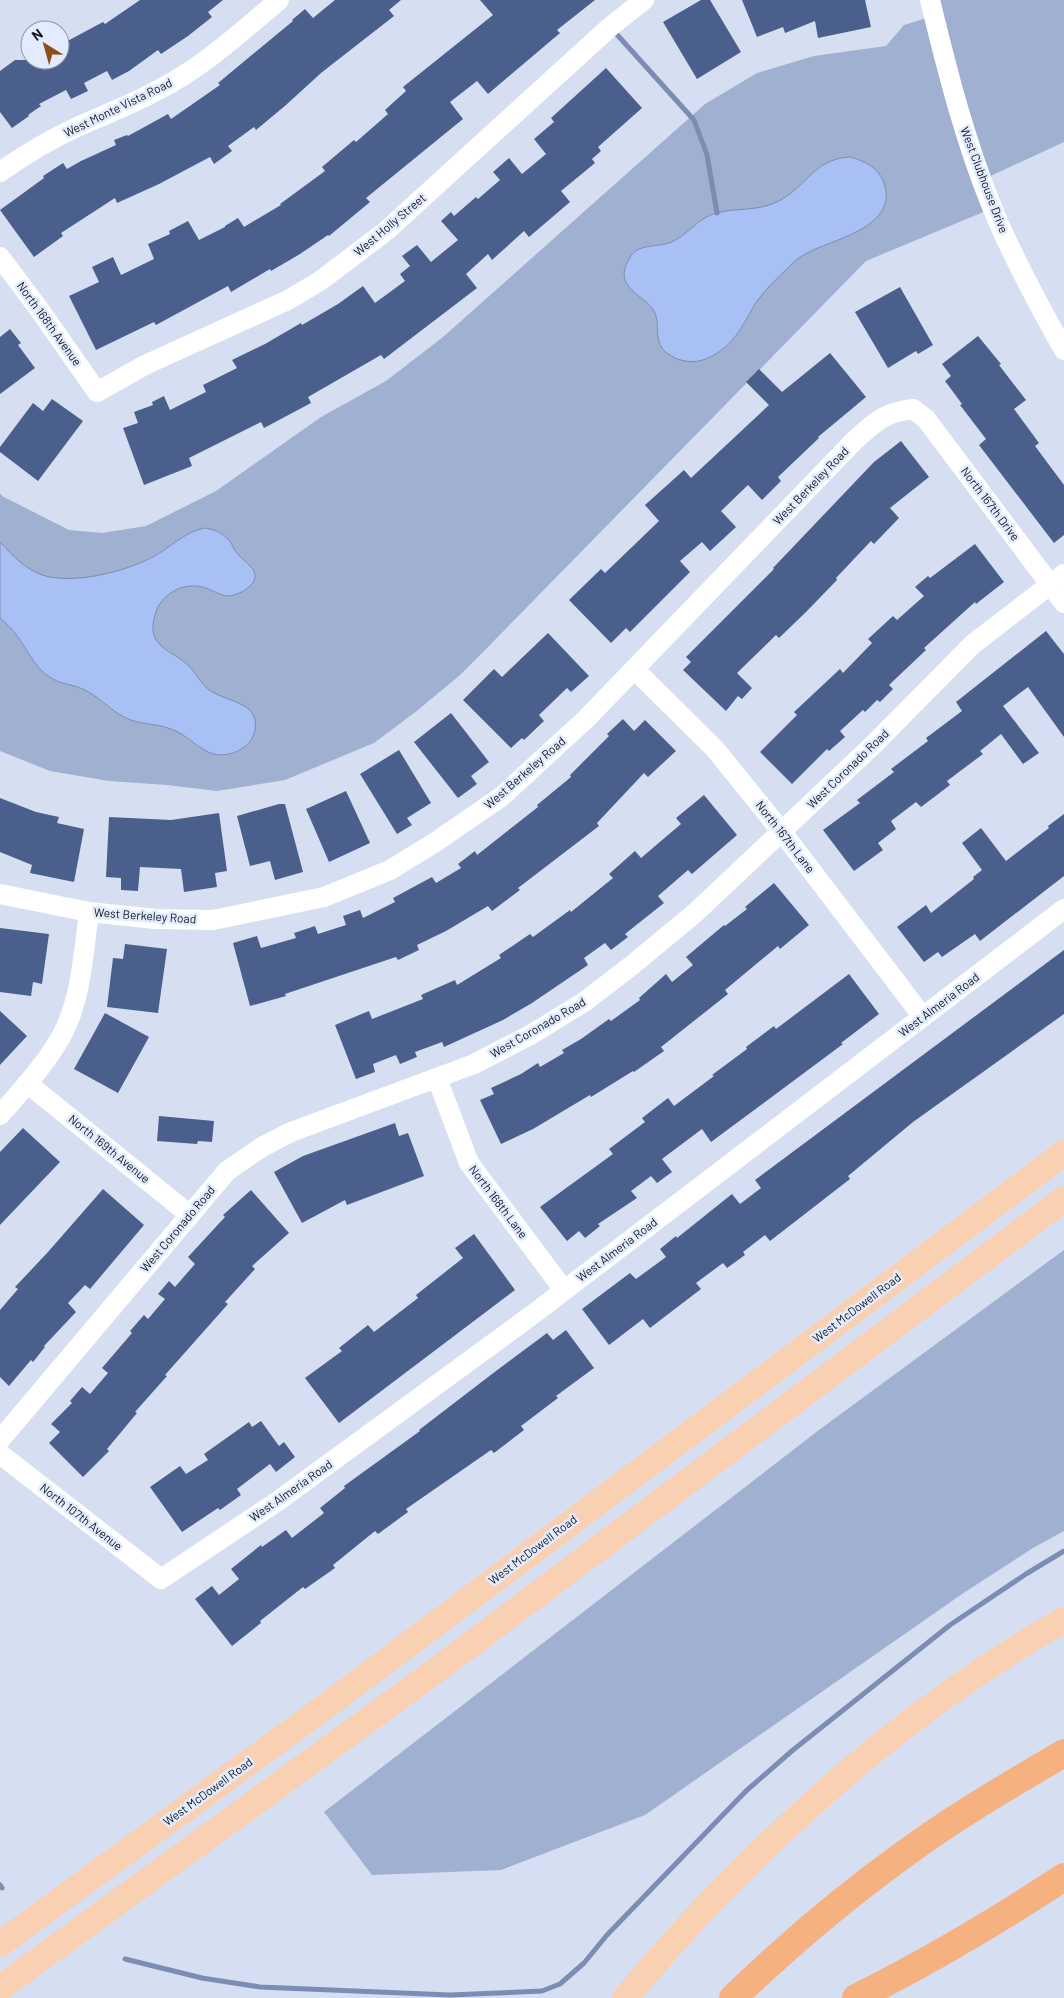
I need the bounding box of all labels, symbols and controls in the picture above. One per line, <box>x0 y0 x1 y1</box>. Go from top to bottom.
north arrow <box>20 20 70 70</box>
text: N <box>28 25 46 44</box>
street label: West Monte Vista Road <box>61 75 174 139</box>
street label: West Clubhouse Drive <box>958 125 1012 235</box>
street label: West Holly Street <box>351 190 428 258</box>
street label: North 168th Avenue <box>15 279 85 368</box>
street label: West Berkeley Road <box>770 444 851 527</box>
street label: North 167th Drive <box>959 464 1023 543</box>
street label: West Coronado Road <box>804 726 891 811</box>
street label: West Berkeley Road <box>481 733 568 811</box>
street label: North 167th Lane <box>753 798 818 875</box>
street label: West Berkeley Road <box>93 904 197 926</box>
street label: West Almeria Road <box>895 969 982 1039</box>
street label: West Coronado Road <box>487 994 588 1060</box>
street label: North 169th Avenue <box>66 1111 153 1185</box>
street label: North 168th Lane <box>467 1162 531 1241</box>
street label: West Coronado Road <box>137 1182 217 1274</box>
street label: West Almeria Road <box>573 1214 660 1284</box>
street label: West McDowell Road <box>810 1270 903 1345</box>
street label: West Almeria Road <box>246 1456 334 1524</box>
street label: North 107th Avenue <box>38 1480 126 1553</box>
street label: West McDowell Road <box>486 1512 579 1587</box>
street label: West McDowell Road <box>160 1754 255 1828</box>

